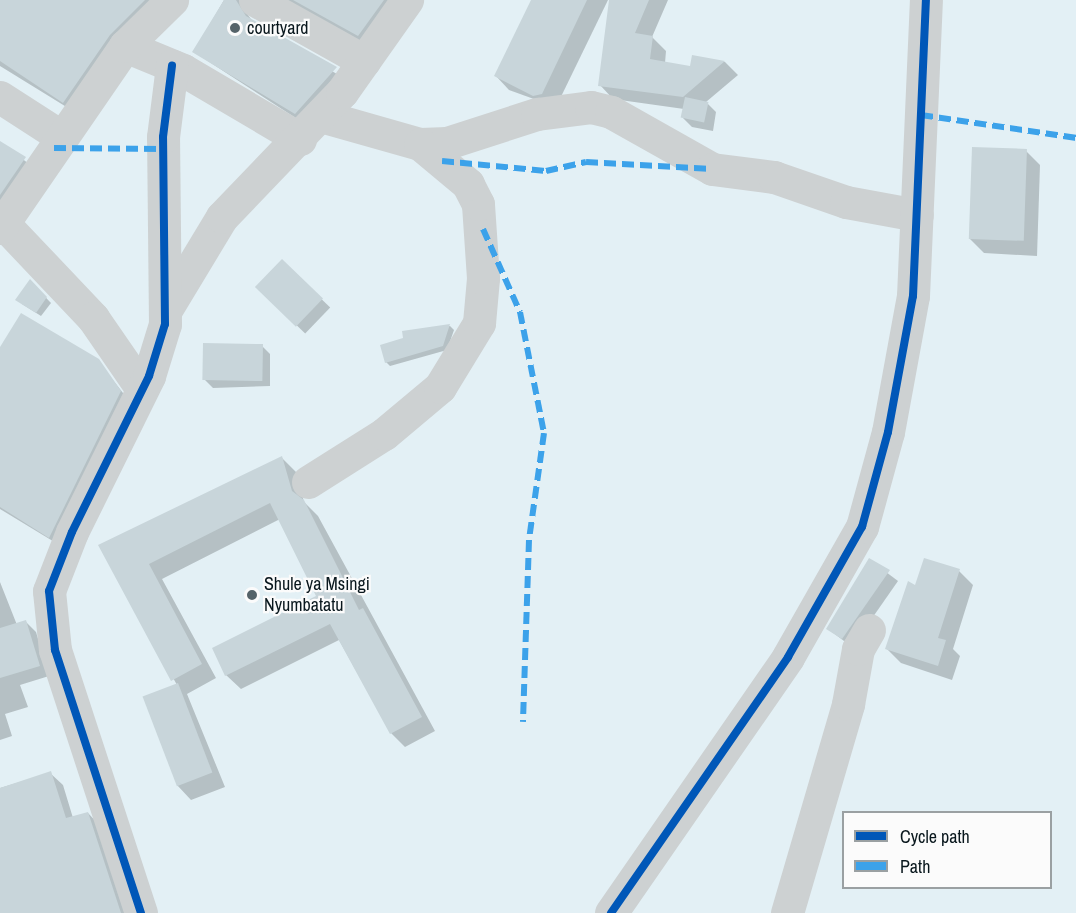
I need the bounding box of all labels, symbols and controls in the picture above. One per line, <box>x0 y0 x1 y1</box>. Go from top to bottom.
place label: courtyard <box>247 17 309 39</box>
marker: courtyard <box>228 21 242 35</box>
place label: Shule ya Msingi Nyumbatatu <box>264 574 370 616</box>
marker: Shule ya Msingi Nyumbatatu <box>245 588 259 602</box>
legend <box>842 811 1052 889</box>
text: Cycle path <box>900 824 970 849</box>
text: Path <box>900 854 930 879</box>

